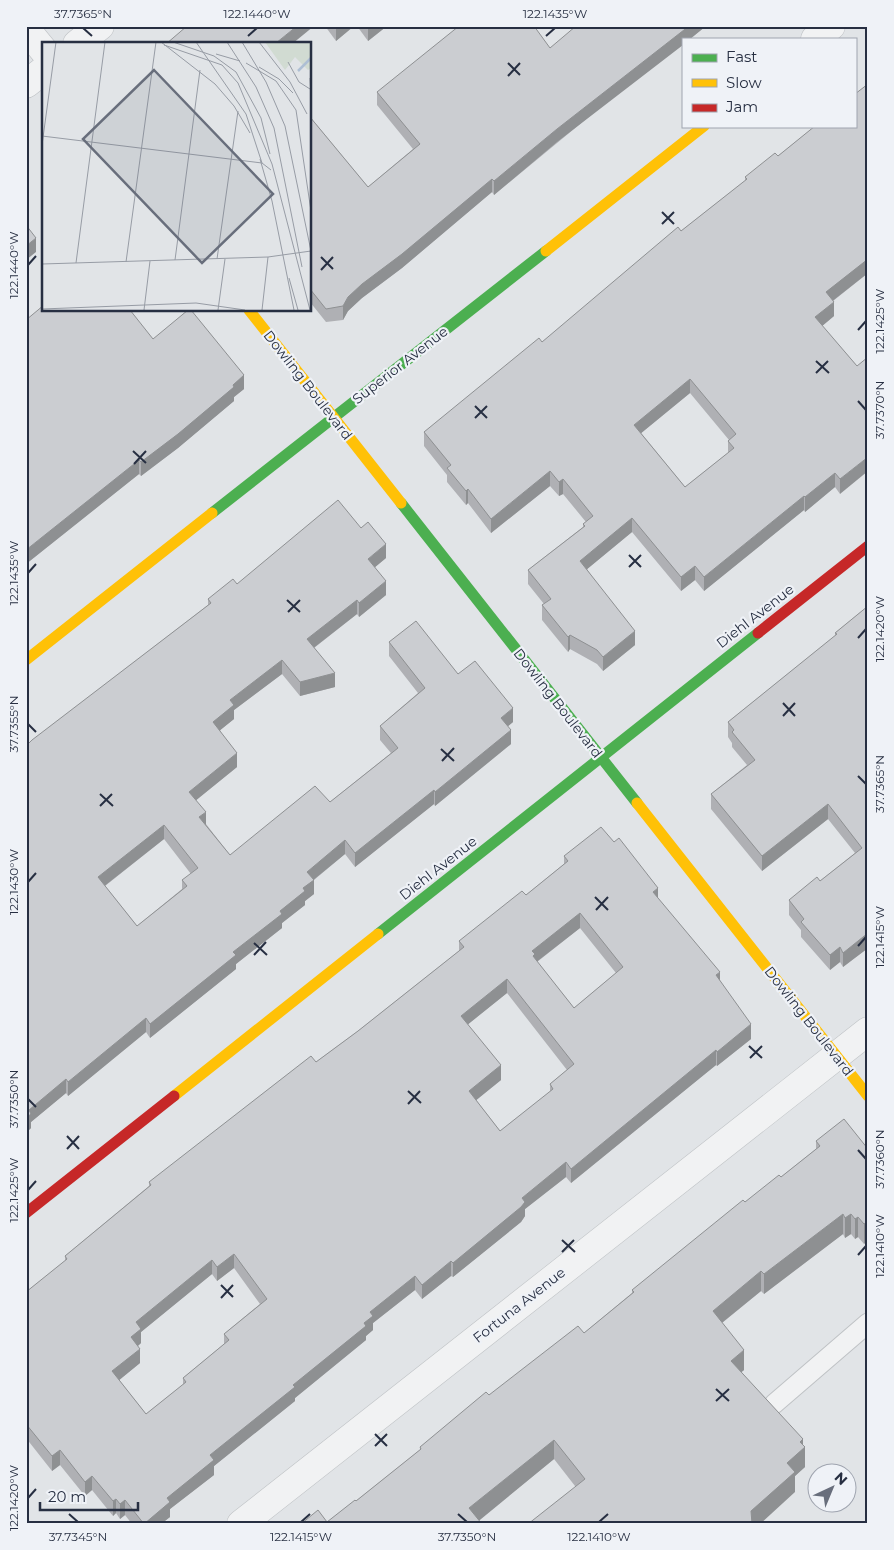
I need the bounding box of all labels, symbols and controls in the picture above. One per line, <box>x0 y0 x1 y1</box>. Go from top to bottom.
text: 37.7365°N <box>54 6 112 21</box>
text: 122.1440°W <box>223 6 291 21</box>
text: 122.1435°W <box>523 6 587 21</box>
legend <box>682 38 856 128</box>
inset map <box>42 42 311 311</box>
text: Fast <box>726 47 757 66</box>
text: Slow <box>726 73 762 92</box>
text: Jam <box>725 97 758 116</box>
text: 122.1440°W <box>6 231 21 299</box>
text: 122.1425°W <box>872 289 887 353</box>
street label: Superior Avenue <box>349 322 451 408</box>
street label: Dowling Boulevard <box>260 327 356 443</box>
text: 37.7370°N <box>872 381 887 439</box>
text: 122.1435°W <box>6 541 21 605</box>
street label: Diehl Avenue <box>713 580 797 652</box>
text: 122.1420°W <box>872 596 887 662</box>
street label: Dowling Boulevard <box>510 645 606 761</box>
text: 37.7355°N <box>6 695 21 753</box>
text: 37.7365°N <box>872 755 887 813</box>
street label: Diehl Avenue <box>396 832 480 904</box>
text: 122.1430°W <box>6 849 21 915</box>
text: 122.1415°W <box>872 906 887 968</box>
street label: Dowling Boulevard <box>761 963 857 1079</box>
text: 37.7350°N <box>6 1070 21 1128</box>
text: 37.7360°N <box>872 1129 887 1189</box>
text: 122.1425°W <box>6 1158 21 1222</box>
text: 122.1410°W <box>872 1214 887 1278</box>
street label: Fortuna Avenue <box>469 1263 569 1347</box>
north arrow <box>806 1462 856 1512</box>
text: 122.1420°W <box>6 1465 21 1531</box>
text: N <box>831 1468 851 1489</box>
scale bar <box>40 1480 138 1512</box>
text: 20 m <box>48 1487 86 1506</box>
text: 37.7345°N <box>49 1529 107 1544</box>
text: 122.1415°W <box>270 1529 332 1544</box>
text: 37.7350°N <box>438 1529 496 1544</box>
text: 122.1410°W <box>567 1529 631 1544</box>

